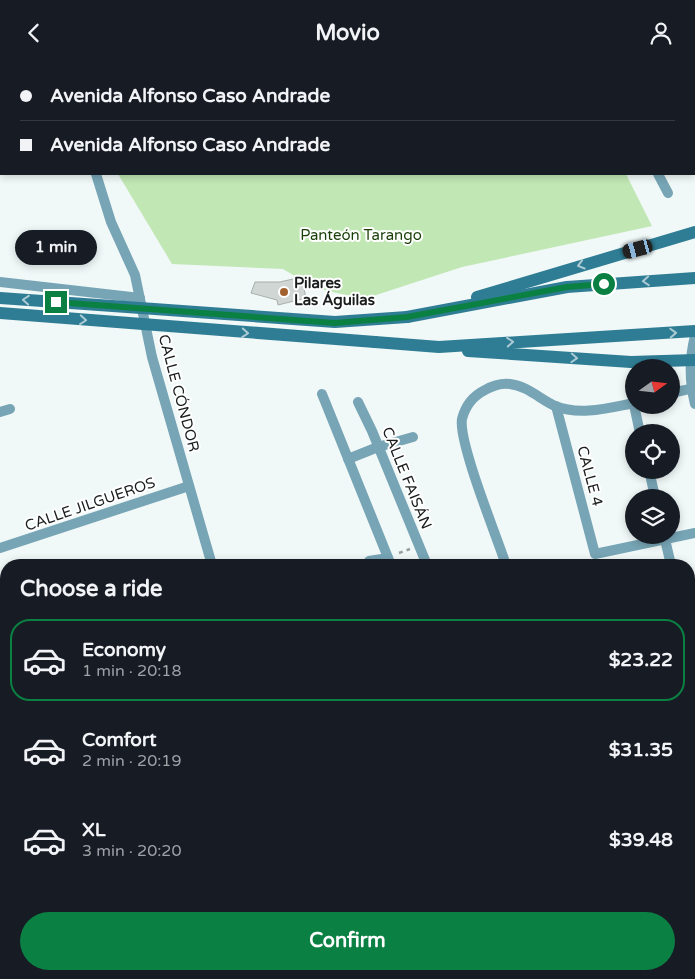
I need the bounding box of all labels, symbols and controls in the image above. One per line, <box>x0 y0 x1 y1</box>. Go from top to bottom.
icon: back <box>20 19 48 47</box>
icon: person <box>647 19 675 47</box>
text: Movio <box>315 20 380 46</box>
text: Avenida Alfonso Caso Andrade <box>50 85 330 107</box>
text: Avenida Alfonso Caso Andrade <box>50 134 330 156</box>
park label: Panteón Tarango <box>300 226 422 244</box>
callout: 1 min <box>15 229 97 265</box>
text: 1 min <box>35 237 77 257</box>
car <box>621 238 654 260</box>
one-way arrow <box>577 259 586 269</box>
route start <box>593 273 615 295</box>
place label: Pilares Las Águilas <box>294 274 375 310</box>
one-way arrow <box>642 276 650 287</box>
marker: Pilares Las Águilas <box>278 286 290 298</box>
route end <box>45 291 67 313</box>
one-way arrow <box>22 295 30 306</box>
one-way arrow <box>80 314 88 325</box>
one-way arrow <box>242 327 250 338</box>
one-way arrow <box>669 327 677 338</box>
street label: CALLE CÓNDOR <box>155 332 203 454</box>
one-way arrow <box>507 337 515 348</box>
one-way arrow <box>571 353 579 364</box>
north arrow <box>625 359 680 414</box>
map controls <box>625 359 680 544</box>
street label: CALLE FAISÁN <box>378 424 436 532</box>
button: locate <box>625 424 680 479</box>
street label: CALLE 4 <box>573 444 607 508</box>
street label: CALLE JILGUEROS <box>22 473 158 535</box>
button: layers <box>625 489 680 544</box>
text: Choose a ride <box>20 576 163 602</box>
icon: car <box>22 638 67 683</box>
text: Economy <box>82 639 166 661</box>
text: $23.22 <box>609 649 673 671</box>
text: 1 min · 20:18 <box>82 661 181 681</box>
icon: car <box>22 728 67 773</box>
text: Comfort <box>82 729 156 751</box>
text: $31.35 <box>609 739 673 761</box>
text: 2 min · 20:19 <box>82 751 181 771</box>
icon: car <box>22 818 67 863</box>
text: XL <box>82 819 106 841</box>
text: $39.48 <box>609 829 673 851</box>
text: 3 min · 20:20 <box>82 841 181 861</box>
button: Confirm <box>20 912 675 970</box>

